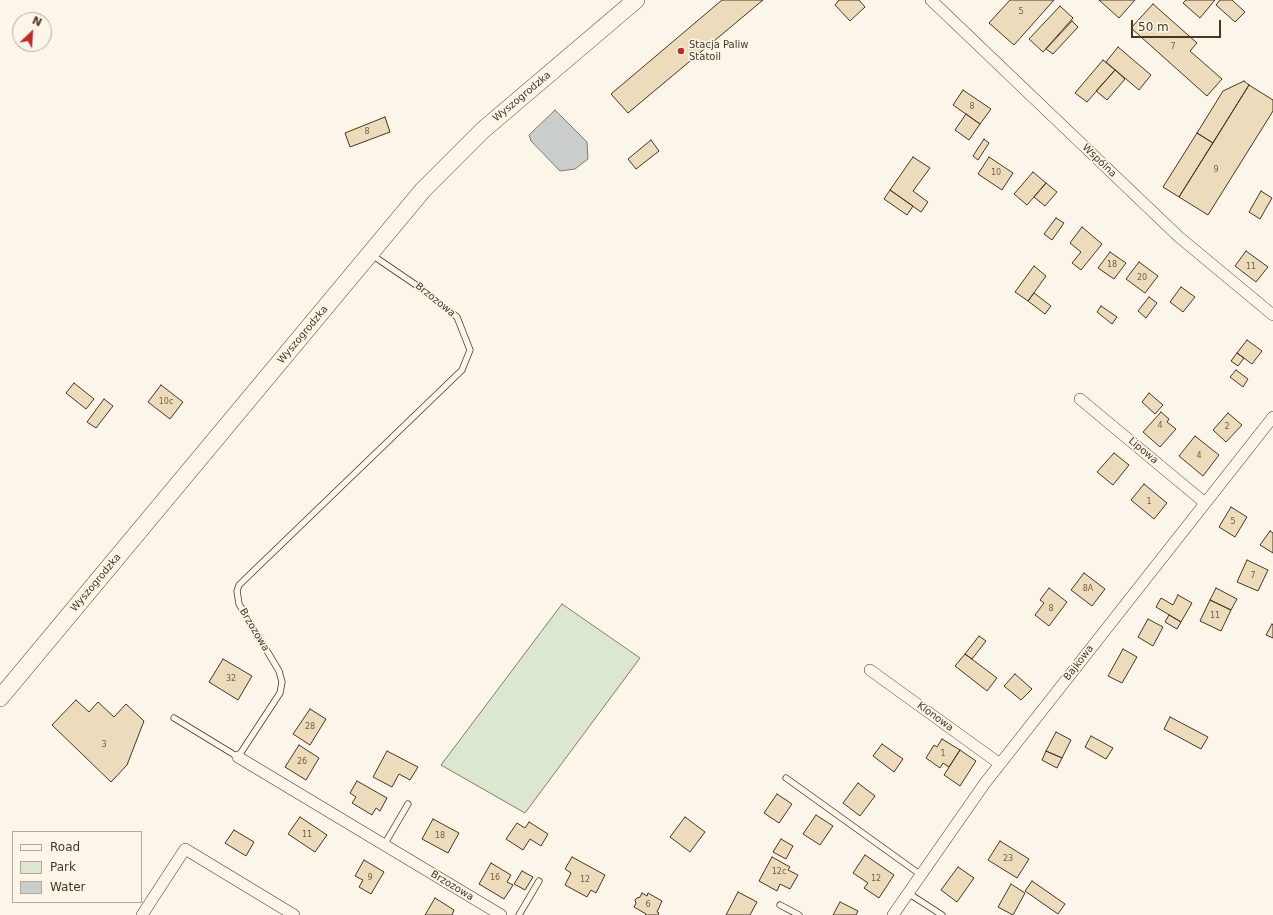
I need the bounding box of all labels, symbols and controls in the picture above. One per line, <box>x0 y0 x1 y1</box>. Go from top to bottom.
house number: 5 <box>1018 7 1024 17</box>
north arrow <box>12 12 52 52</box>
scale bar <box>1133 12 1223 38</box>
text: N <box>30 14 44 29</box>
text: 50 m <box>1138 20 1169 34</box>
place label: Stacja Paliw Statoil <box>689 39 748 62</box>
house number: 7 <box>1170 42 1176 52</box>
marker: Stacja Paliw Statoil <box>676 46 686 56</box>
street label: Wyszogrodzka <box>491 69 553 125</box>
house number: 8 <box>969 102 975 112</box>
house number: 8 <box>364 127 370 137</box>
street label: Wspólna <box>1079 142 1119 180</box>
house number: 9 <box>1213 165 1219 175</box>
house number: 10 <box>991 168 1001 178</box>
house number: 18 <box>1107 260 1117 270</box>
house number: 11 <box>1246 262 1256 272</box>
house number: 20 <box>1137 273 1147 283</box>
street label: Brzozowa <box>413 280 457 320</box>
street label: Wyszogrodzka <box>275 304 331 366</box>
house number: 10c <box>159 397 173 407</box>
house number: 4 <box>1157 421 1163 431</box>
house number: 2 <box>1224 422 1230 432</box>
street label: Lipowa <box>1126 435 1160 467</box>
house number: 4 <box>1196 451 1202 461</box>
house number: 1 <box>1146 497 1152 507</box>
house number: 5 <box>1230 517 1236 527</box>
street label: Wyszogrodzka <box>68 552 124 614</box>
house number: 7 <box>1250 571 1256 581</box>
house number: 8A <box>1083 584 1093 594</box>
house number: 8 <box>1048 604 1054 614</box>
street label: Brzozowa <box>236 606 272 654</box>
house number: 11 <box>1210 611 1220 621</box>
street label: Bajkowa <box>1061 643 1097 683</box>
house number: 32 <box>226 674 236 684</box>
street label: Klonowa <box>914 700 956 734</box>
house number: 28 <box>305 722 315 732</box>
house number: 3 <box>101 740 107 750</box>
house number: 1 <box>940 749 946 759</box>
house number: 26 <box>297 757 307 767</box>
house number: 11 <box>302 830 312 840</box>
legend <box>12 831 142 903</box>
house number: 18 <box>435 831 445 841</box>
text: Road <box>50 840 80 854</box>
house number: 23 <box>1003 854 1013 864</box>
text: Park <box>50 860 76 874</box>
house number: 12c <box>772 867 786 877</box>
street label: Brzozowa <box>428 868 476 904</box>
house number: 9 <box>367 873 373 883</box>
house number: 16 <box>490 873 500 883</box>
house number: 12 <box>871 874 881 884</box>
house number: 12 <box>580 875 590 885</box>
text: Water <box>50 880 85 894</box>
house number: 6 <box>645 900 651 910</box>

